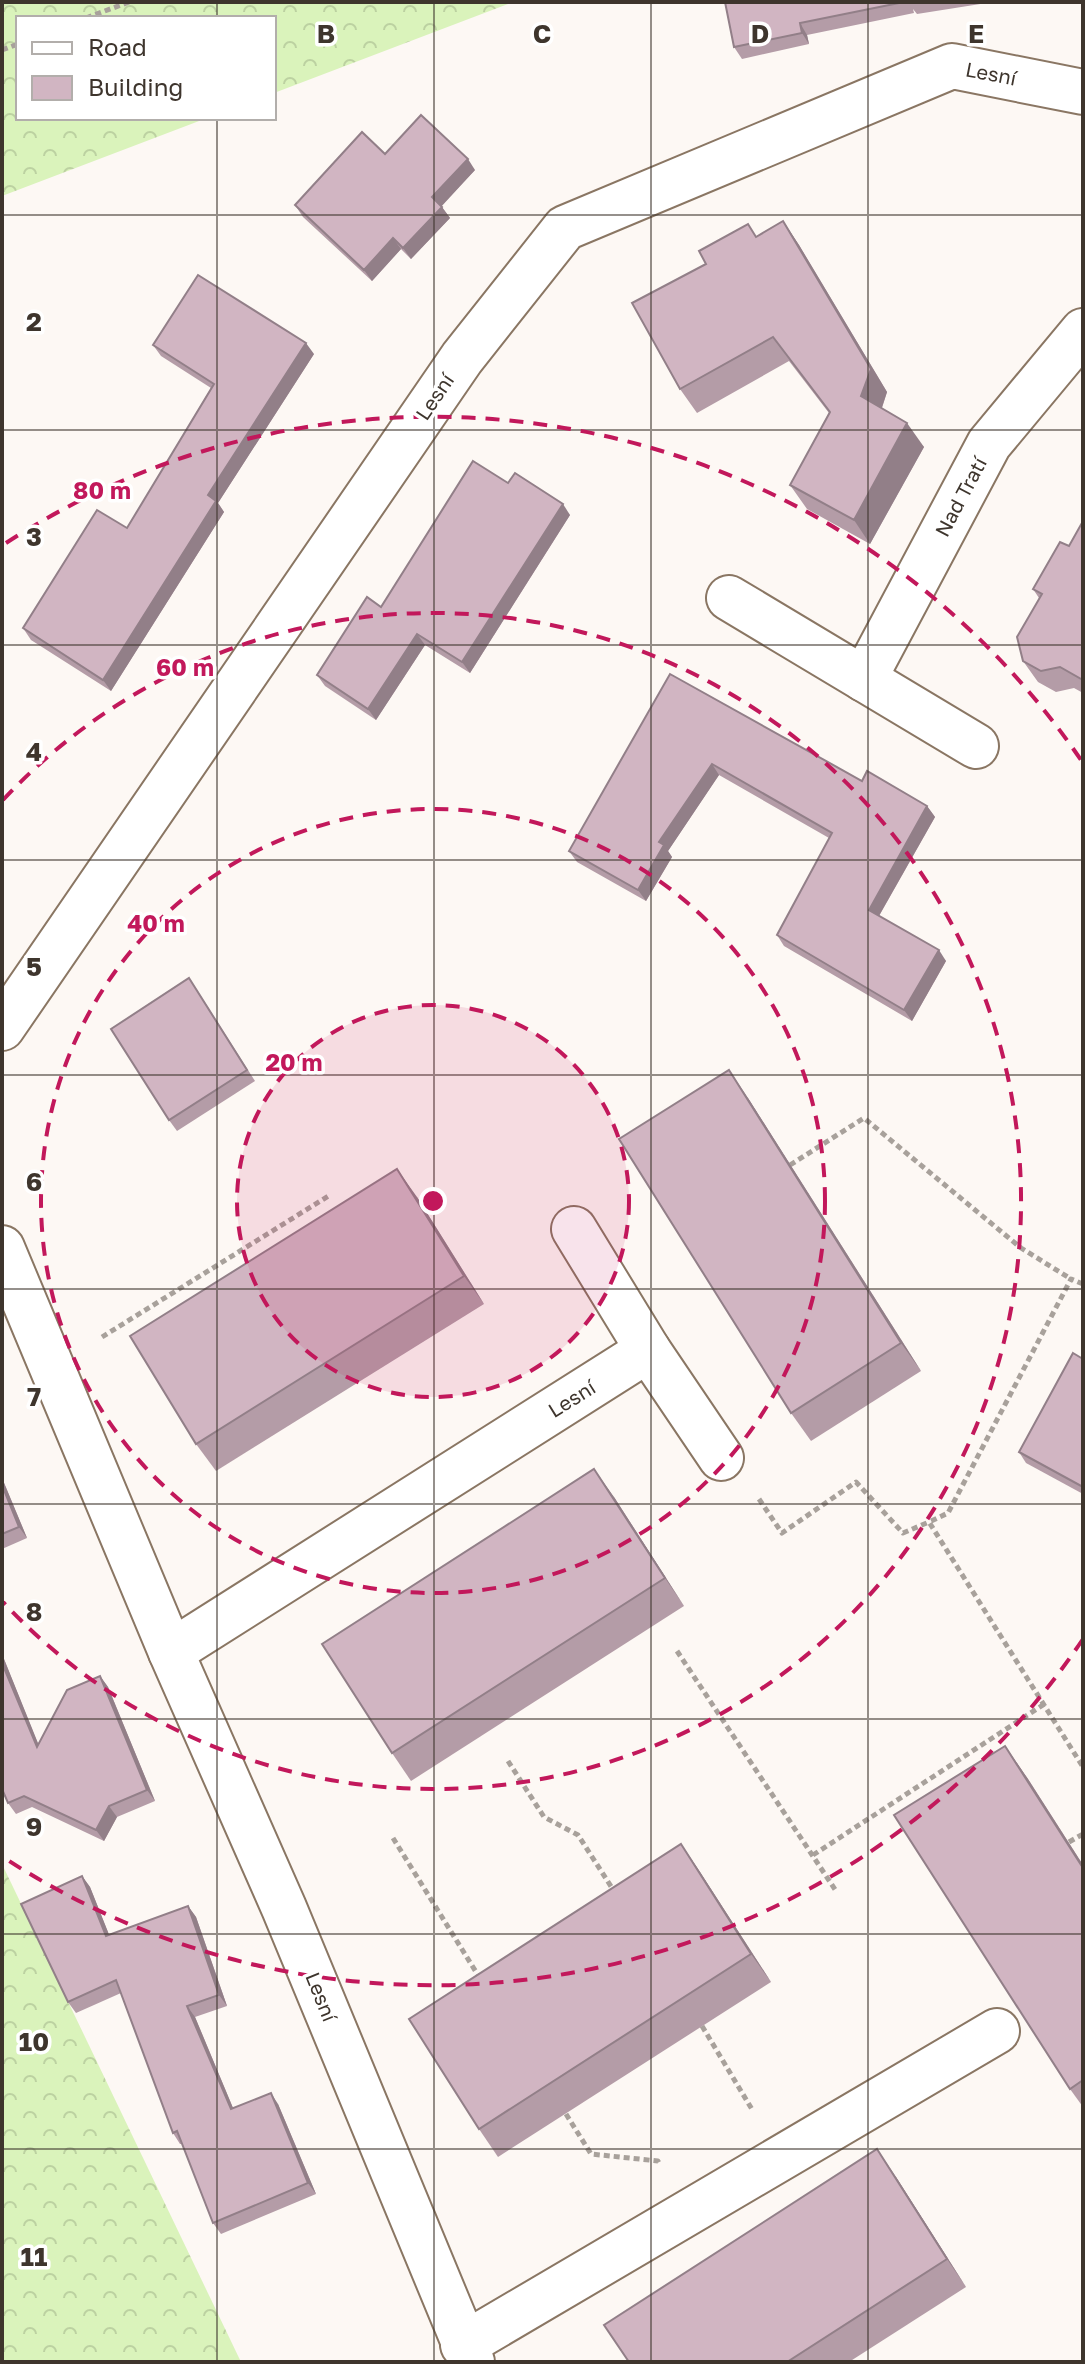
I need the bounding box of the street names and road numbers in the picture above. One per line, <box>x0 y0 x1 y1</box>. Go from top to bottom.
street label: Lesní <box>964 56 1020 90</box>
street label: Lesní <box>410 367 459 424</box>
street label: Nad Tratí <box>929 451 992 540</box>
street label: Lesní <box>543 1374 601 1422</box>
street label: Lesní <box>301 1968 343 2026</box>

